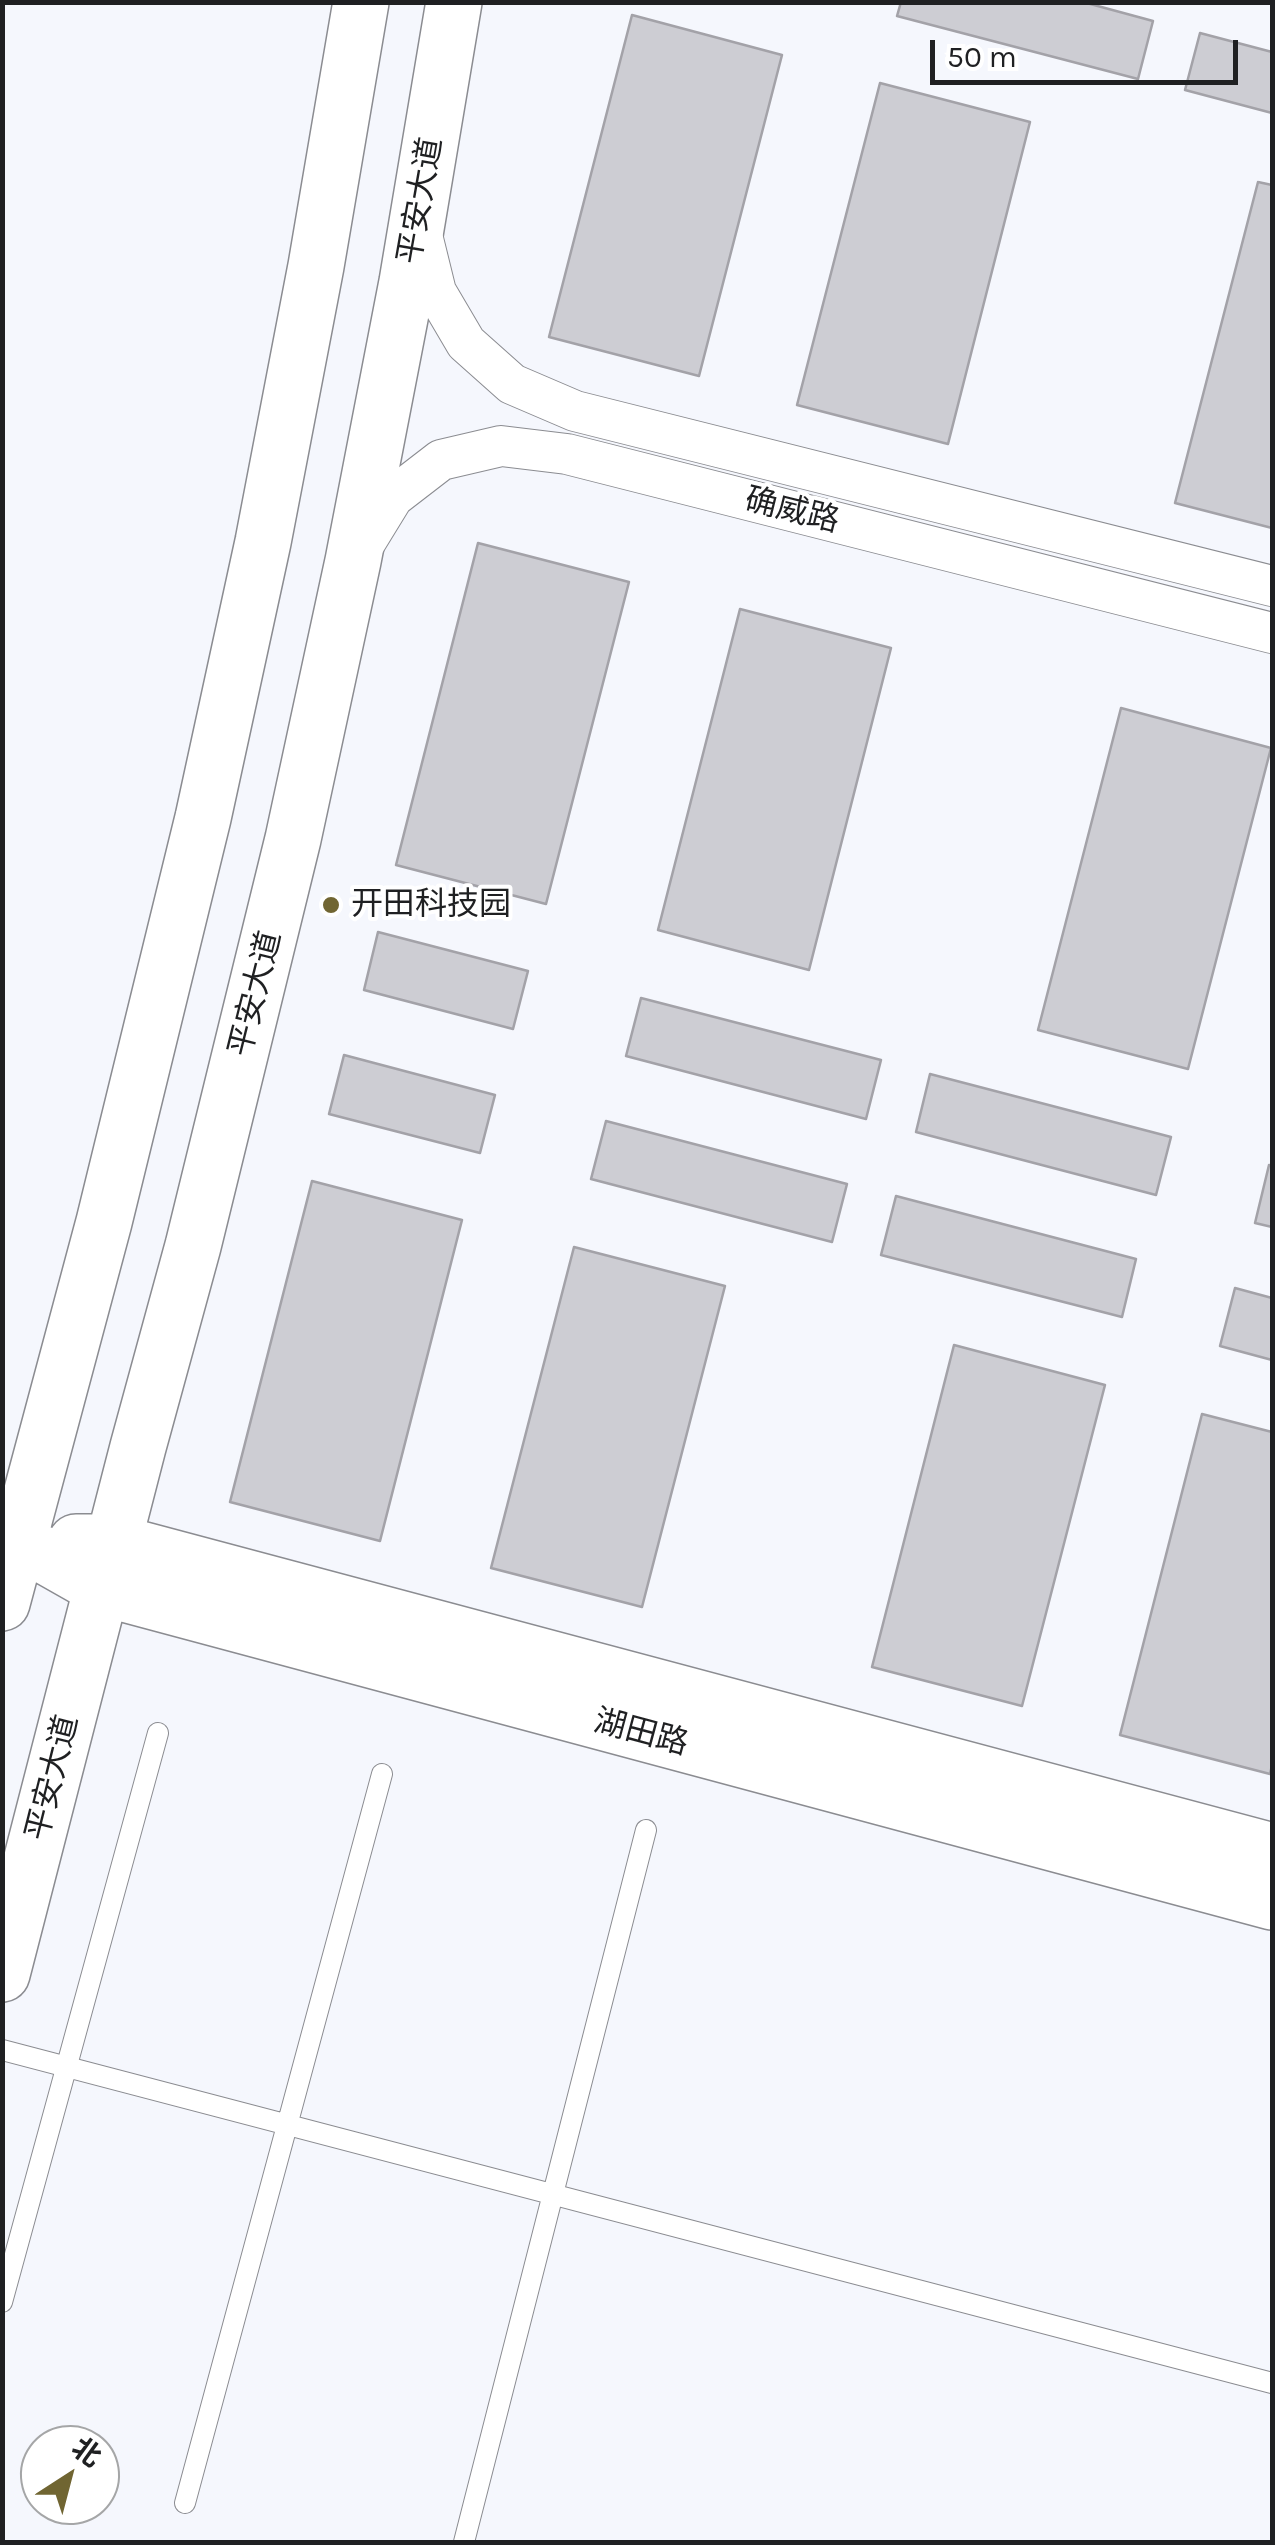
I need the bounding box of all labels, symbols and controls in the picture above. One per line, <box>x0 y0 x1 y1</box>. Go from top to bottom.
scale bar <box>935 20 1242 82</box>
text: 50 m <box>947 39 1017 75</box>
street label: 平安大道 <box>391 135 451 267</box>
street label: 确威路 <box>741 481 843 541</box>
place label: 开田科技园 <box>351 886 511 924</box>
marker: 开田科技园 <box>320 894 342 916</box>
street label: 平安大道 <box>222 927 290 1061</box>
street label: 湖田路 <box>590 1702 692 1764</box>
street label: 平安大道 <box>19 1711 87 1845</box>
north arrow <box>20 2425 120 2525</box>
text: 北 <box>66 2430 108 2474</box>

